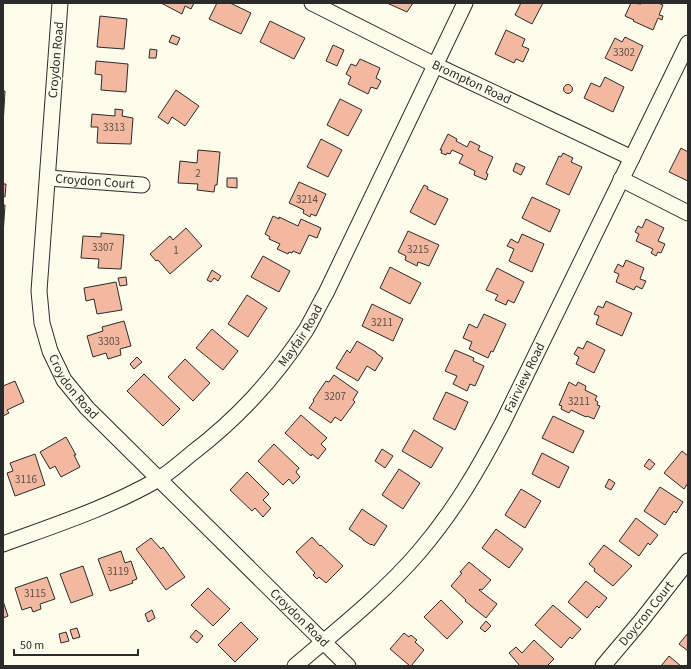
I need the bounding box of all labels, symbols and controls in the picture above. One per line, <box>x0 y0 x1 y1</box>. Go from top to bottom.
street label: Croydon Road <box>44 21 68 99</box>
house number: 3302 <box>613 45 635 60</box>
street label: Brompton Road <box>429 56 514 109</box>
house number: 3313 <box>103 120 125 135</box>
house number: 2 <box>195 166 201 181</box>
street label: Croydon Court <box>55 170 136 193</box>
house number: 3214 <box>296 192 318 207</box>
house number: 3307 <box>92 240 114 255</box>
house number: 3215 <box>407 242 429 257</box>
house number: 1 <box>173 243 179 258</box>
street label: Mayfair Road <box>274 302 327 371</box>
house number: 3211 <box>371 315 393 330</box>
house number: 3303 <box>98 334 120 349</box>
street label: Fairview Road <box>500 340 549 416</box>
street label: Croydon Road <box>44 351 103 423</box>
house number: 3207 <box>324 389 346 404</box>
house number: 3211 <box>568 394 590 409</box>
house number: 3116 <box>15 472 37 487</box>
house number: 3119 <box>107 564 129 579</box>
street label: Doycron Court <box>615 577 678 650</box>
street label: Croydon Road <box>266 584 333 651</box>
house number: 3115 <box>24 586 46 601</box>
scale bar <box>14 631 138 657</box>
text: 50 m <box>20 637 44 654</box>

